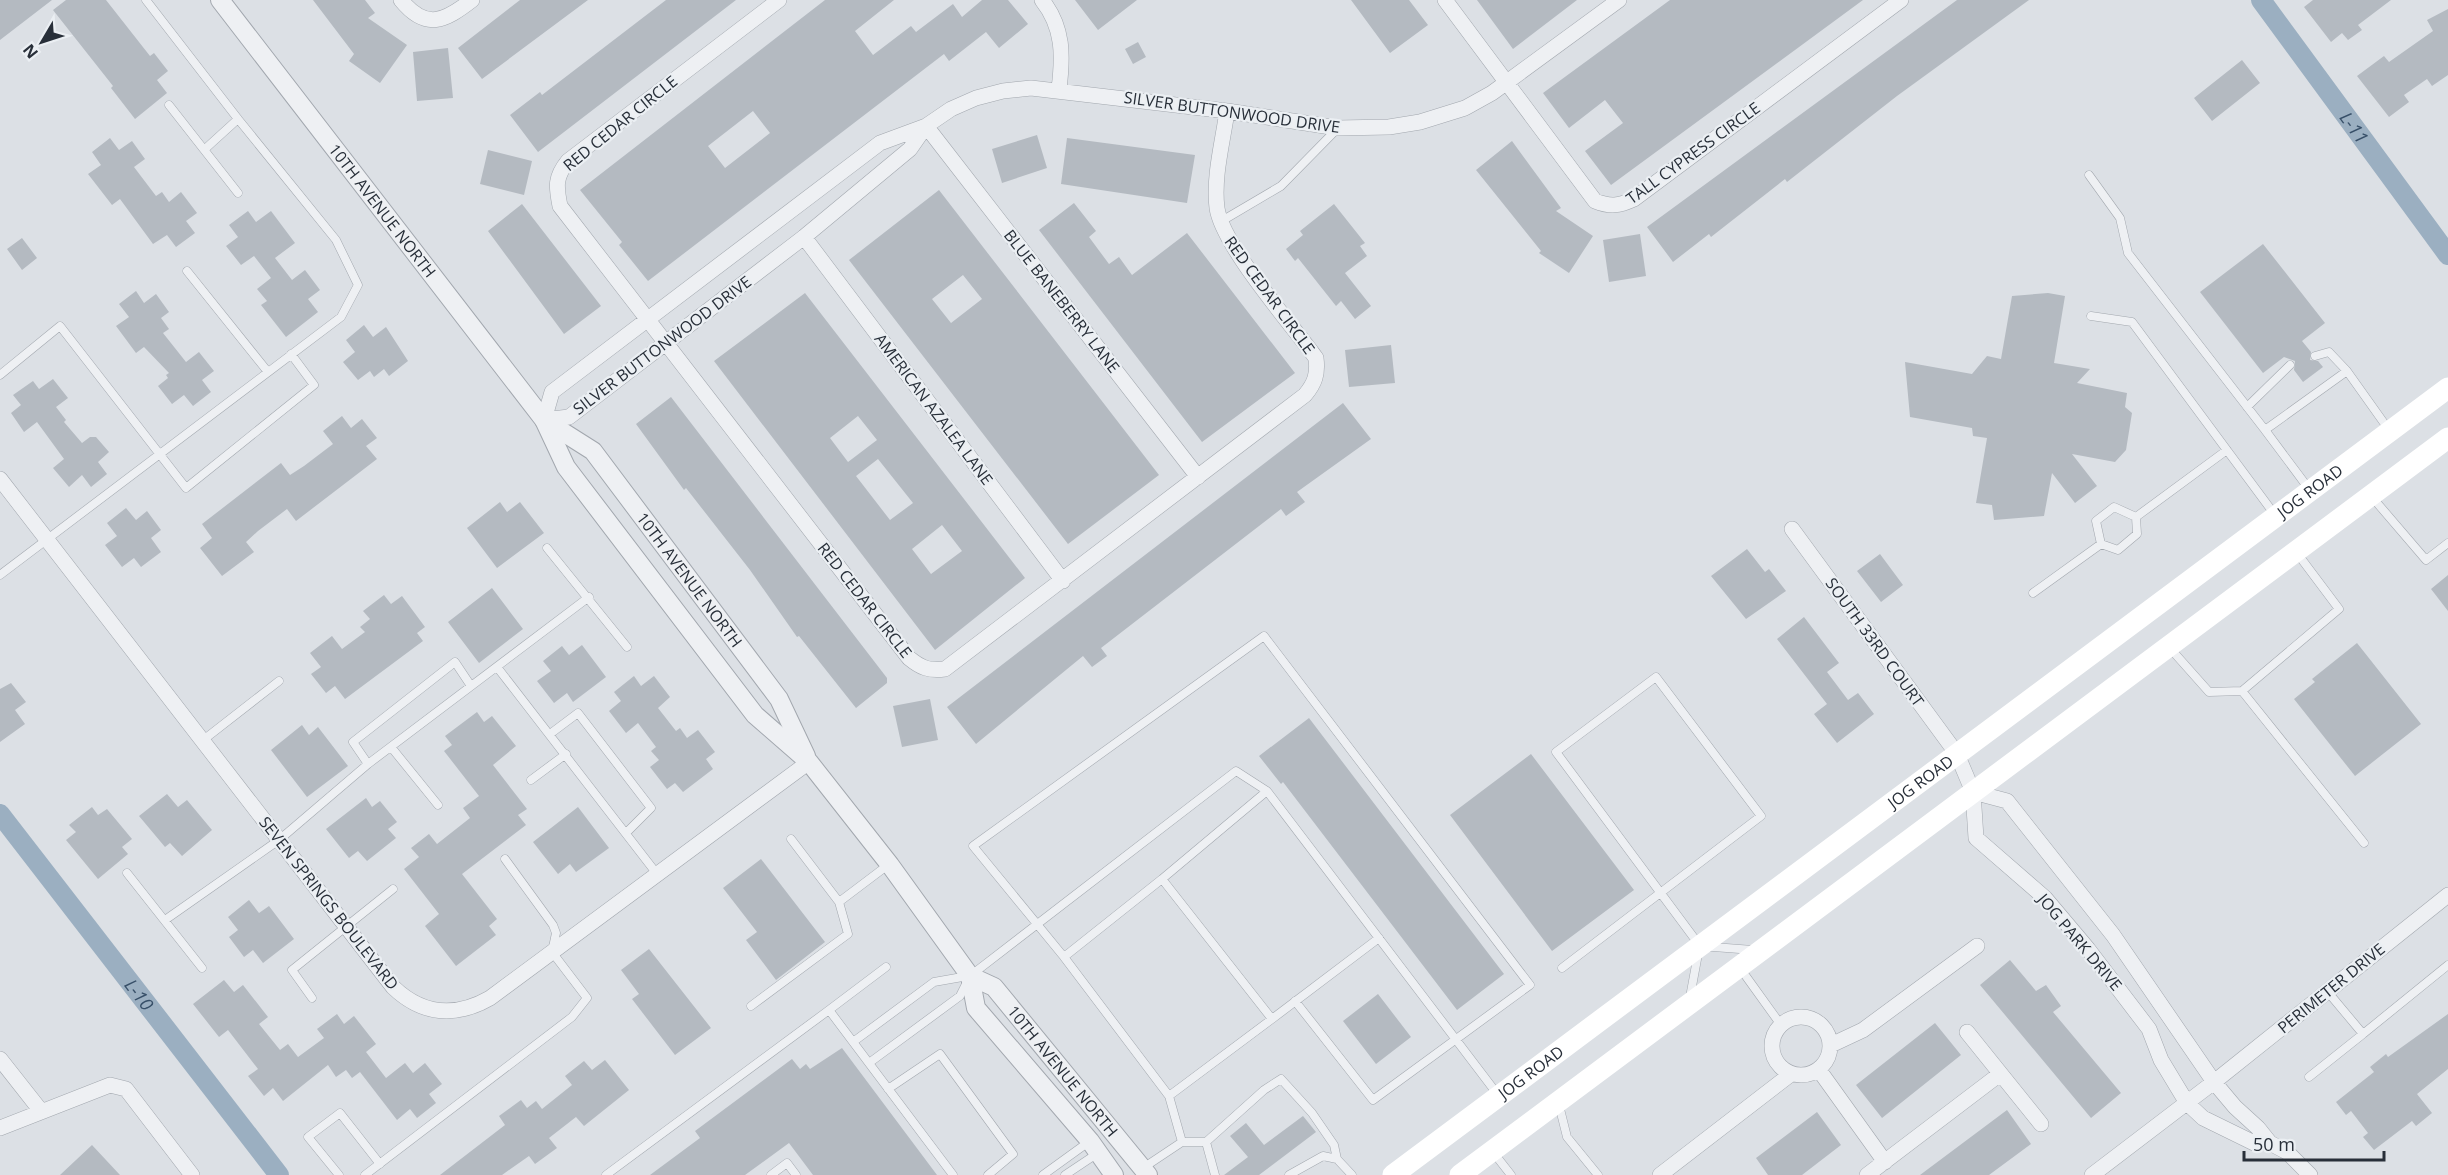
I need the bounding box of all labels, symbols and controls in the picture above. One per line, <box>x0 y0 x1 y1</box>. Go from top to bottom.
north arrow <box>12 12 72 72</box>
text: N <box>18 39 43 63</box>
street label: RED CEDAR CIRCLE <box>558 70 682 176</box>
street label: SILVER BUTTONWOOD DRIVE <box>1123 86 1341 138</box>
street label: TALL CYPRESS CIRCLE <box>1622 97 1764 209</box>
water label: L-11 <box>2335 107 2374 148</box>
street label: 10TH AVENUE NORTH <box>324 139 441 282</box>
street label: BLUE BANEBERRY LANE <box>999 225 1125 377</box>
street label: RED CEDAR CIRCLE <box>1220 231 1320 359</box>
street label: SILVER BUTTONWOOD DRIVE <box>568 271 756 419</box>
street label: AMERICAN AZALEA LANE <box>870 329 998 489</box>
street label: JOG ROAD <box>2271 459 2347 524</box>
street label: 10TH AVENUE NORTH <box>632 508 747 652</box>
street label: RED CEDAR CIRCLE <box>813 538 917 662</box>
street label: SOUTH 33RD COURT <box>1821 573 1929 711</box>
street label: JOG ROAD <box>1882 750 1958 814</box>
street label: SEVEN SPRINGS BOULEVARD <box>254 812 404 994</box>
street label: JOG PARK DRIVE <box>2032 887 2127 995</box>
street label: PERIMETER DRIVE <box>2273 938 2389 1038</box>
water label: L-10 <box>119 974 159 1015</box>
street label: 10TH AVENUE NORTH <box>1003 1001 1123 1141</box>
street label: JOG ROAD <box>1492 1040 1568 1105</box>
scale bar <box>2244 1124 2384 1162</box>
text: 50 m <box>2253 1132 2295 1156</box>

